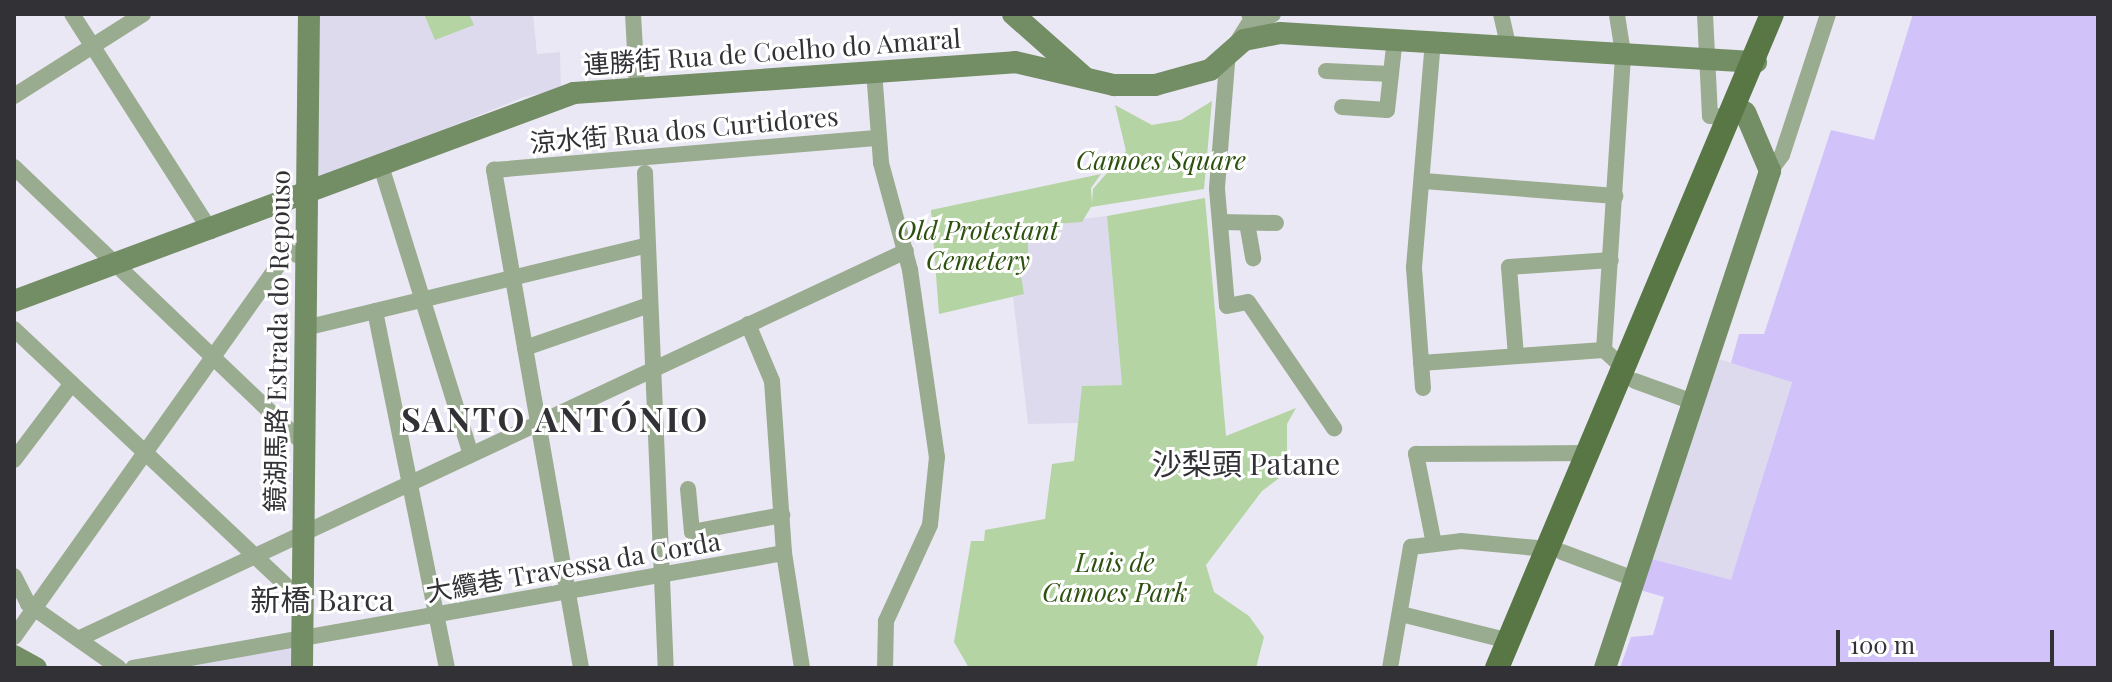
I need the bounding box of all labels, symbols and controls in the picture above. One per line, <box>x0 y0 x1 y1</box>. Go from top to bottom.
street label: 連勝街 Rua de Coelho do Amaral <box>582 22 962 80</box>
street label: 涼水街 Rua dos Curtidores <box>528 100 840 158</box>
park label: Camoes Square <box>1076 144 1246 176</box>
street label: 鏡湖馬路 Estrada do Repouso <box>258 170 296 512</box>
park label: Old Protestant Cemetery <box>897 214 1059 276</box>
district label: SANTO ANTÓNIO <box>400 399 710 439</box>
district label: 沙梨頭 Patane <box>1152 445 1340 481</box>
street label: 大纜巷 Travessa da Corda <box>423 525 723 607</box>
park label: Luis de Camoes Park <box>1042 546 1188 608</box>
district label: 新橋 Barca <box>250 581 394 617</box>
scale bar <box>1840 614 2058 664</box>
text: 100 m <box>1850 628 1915 660</box>

